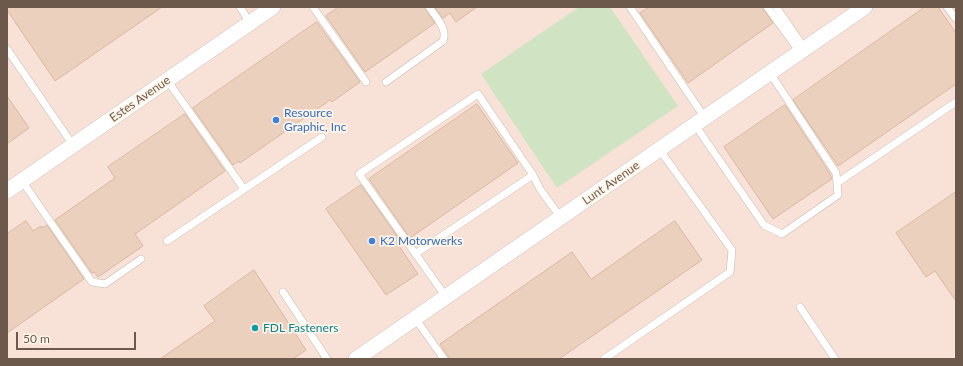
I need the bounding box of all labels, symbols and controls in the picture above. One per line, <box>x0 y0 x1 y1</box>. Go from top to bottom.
street label: Estes Avenue <box>107 73 173 125</box>
place label: Resource Graphic, Inc <box>284 106 346 134</box>
marker: Resource Graphic, Inc <box>271 115 281 125</box>
street label: Lunt Avenue <box>580 158 642 208</box>
place label: K2 Motorwerks <box>380 234 462 248</box>
marker: K2 Motorwerks <box>367 236 377 246</box>
place label: FDL Fasteners <box>263 321 338 335</box>
marker: FDL Fasteners <box>250 323 260 333</box>
scale bar <box>18 324 138 350</box>
text: 50 m <box>23 331 50 346</box>

